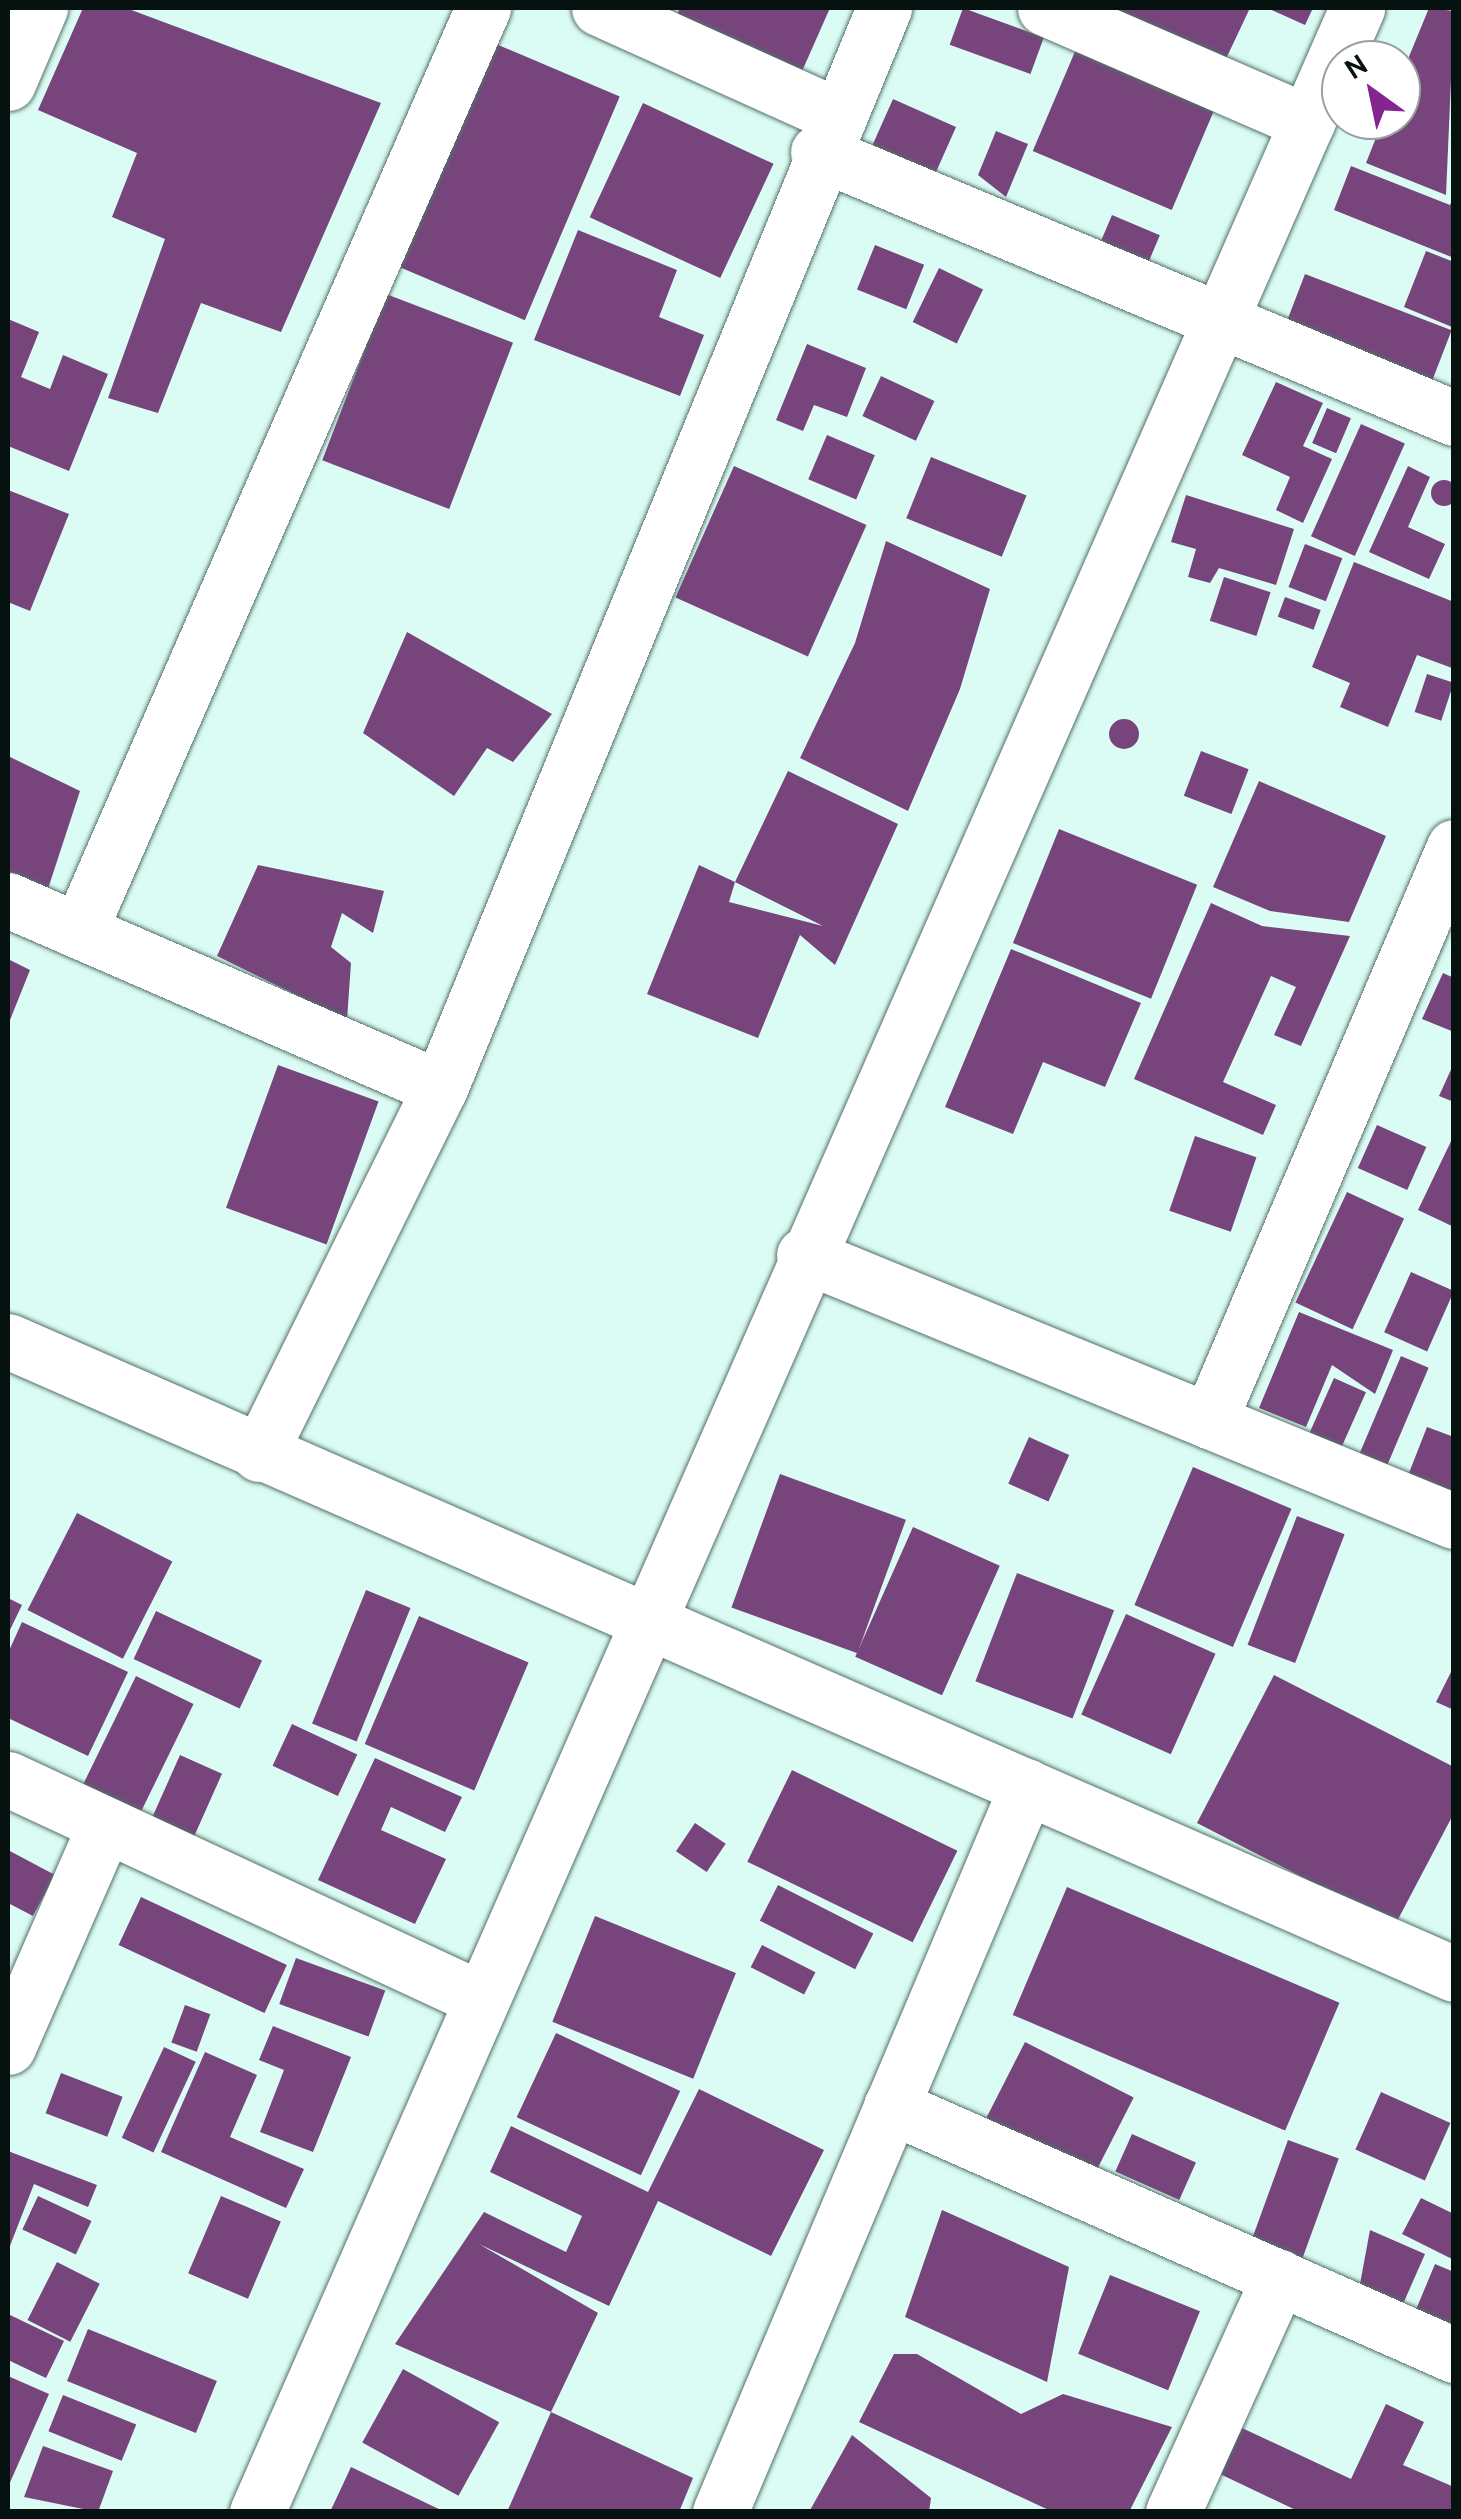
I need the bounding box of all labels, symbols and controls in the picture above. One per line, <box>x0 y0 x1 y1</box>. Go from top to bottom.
north arrow <box>1321 40 1421 140</box>
text: N <box>1338 47 1373 86</box>

